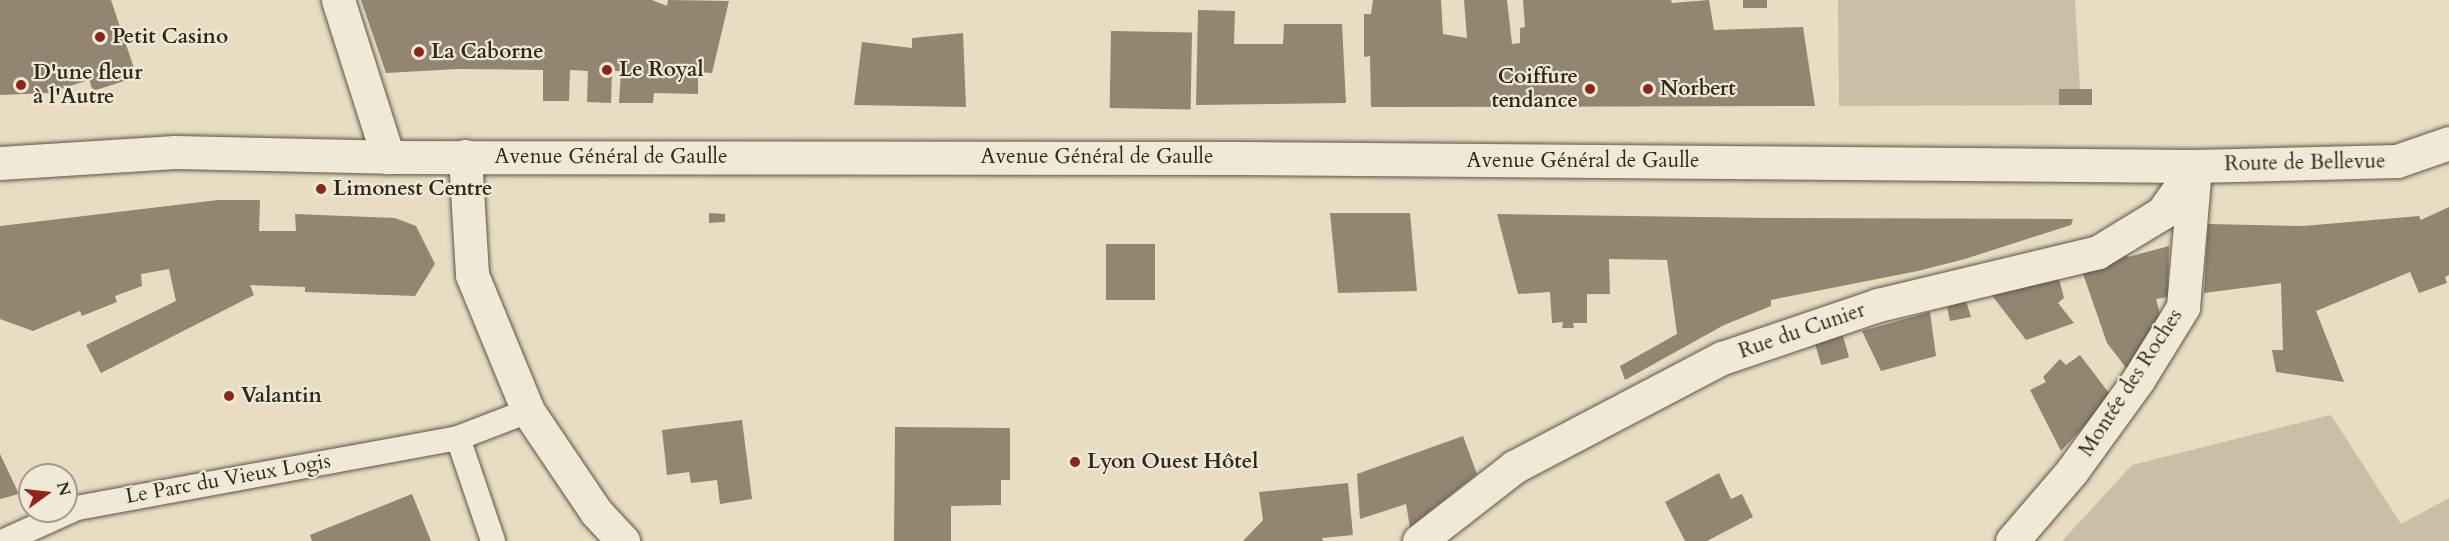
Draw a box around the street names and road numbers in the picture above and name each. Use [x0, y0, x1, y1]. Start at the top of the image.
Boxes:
street label: Avenue Général de Gaulle [495, 144, 727, 170]
street label: Avenue Général de Gaulle [981, 144, 1213, 170]
street label: Avenue Général de Gaulle [1467, 148, 1699, 174]
street label: Route de Bellevue [2224, 149, 2386, 177]
street label: Rue du Cunier [1735, 298, 1869, 364]
street label: Montée des Roches [2074, 304, 2188, 462]
street label: Le Parc du Vieux Logis [123, 449, 333, 509]

